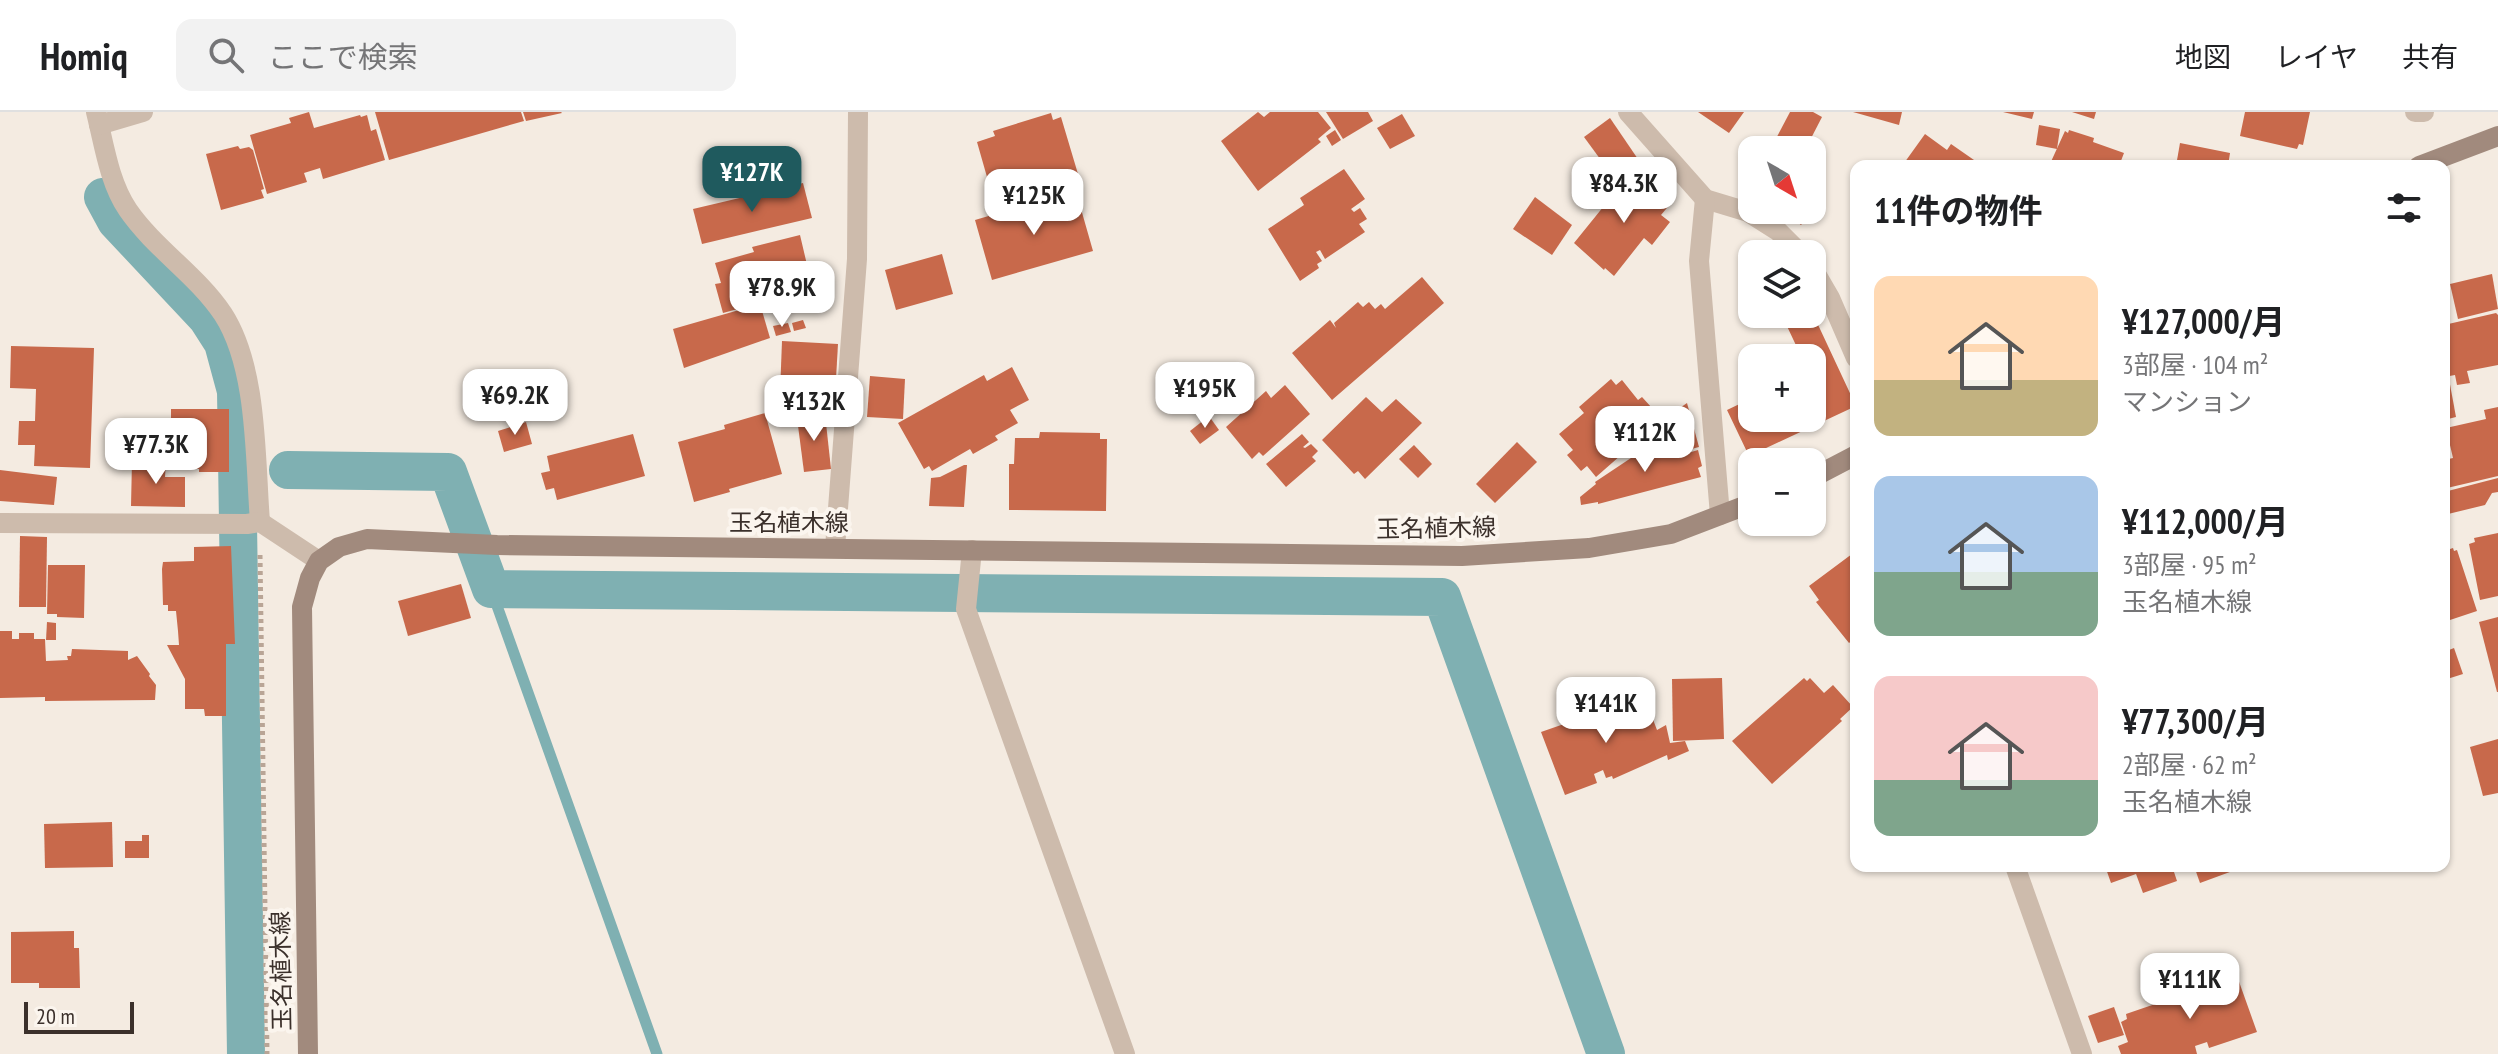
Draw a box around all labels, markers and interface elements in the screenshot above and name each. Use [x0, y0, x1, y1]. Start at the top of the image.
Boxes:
search box [176, 19, 736, 91]
text: Homiq [40, 31, 128, 80]
icon: search [204, 33, 248, 77]
text: ここで検索 [268, 37, 418, 76]
text: 地図 [2175, 38, 2231, 75]
text: レイヤ [2275, 38, 2358, 75]
text: 共有 [2402, 38, 2458, 75]
north arrow [1738, 136, 1826, 224]
map controls [1738, 136, 1826, 536]
pin: ¥127K [696, 146, 808, 214]
text: ¥127K [720, 155, 784, 188]
pin: ¥84.3K [1559, 157, 1689, 225]
text: ¥84.3K [1590, 166, 1658, 199]
pin: ¥125K [978, 169, 1090, 237]
text: ¥125K [1002, 178, 1066, 211]
icon: filters [2382, 186, 2426, 230]
text: 11件の物件 [1874, 188, 2043, 232]
button: layers [1738, 240, 1826, 328]
pin: ¥78.9K [717, 261, 847, 329]
text: ¥78.9K [748, 270, 816, 303]
text: ¥127,000/月 [2122, 299, 2286, 343]
icon: home [1938, 308, 2034, 404]
button: + [1738, 344, 1826, 432]
text: 3部屋 · 104 m² [2122, 348, 2268, 381]
pin: ¥195K [1149, 362, 1261, 430]
pin: ¥69.2K [450, 369, 580, 437]
text: ¥195K [1173, 371, 1237, 404]
pin: ¥132K [758, 375, 870, 443]
text: ¥69.2K [481, 378, 549, 411]
text: ¥132K [782, 384, 846, 417]
text: マンション [2122, 385, 2252, 418]
pin: ¥112K [1589, 406, 1701, 474]
text: ¥112K [1613, 415, 1677, 448]
pin: ¥77.3K [91, 418, 221, 486]
text: ¥77.3K [123, 427, 189, 460]
button: − [1738, 448, 1826, 536]
text: ¥112,000/月 [2122, 499, 2289, 543]
street label: 玉名植木線 [729, 507, 849, 538]
icon: home [1938, 508, 2034, 604]
street label: 玉名植木線 [1376, 511, 1496, 545]
text: 3部屋 · 95 m² [2122, 548, 2257, 581]
text: 玉名植木線 [2122, 585, 2252, 618]
pin: ¥141K [1550, 677, 1662, 745]
text: ¥141K [1574, 686, 1638, 719]
text: ¥77,300/月 [2122, 699, 2269, 743]
icon: home [1938, 708, 2034, 804]
text: 2部屋 · 62 m² [2122, 748, 2257, 781]
text: 玉名植木線 [2122, 785, 2252, 818]
street label: 玉名植木線 [264, 911, 298, 1031]
pin: ¥111K [2134, 953, 2246, 1021]
text: ¥111K [2158, 962, 2222, 995]
scale bar [24, 998, 134, 1034]
text: 20 m [36, 1002, 75, 1030]

